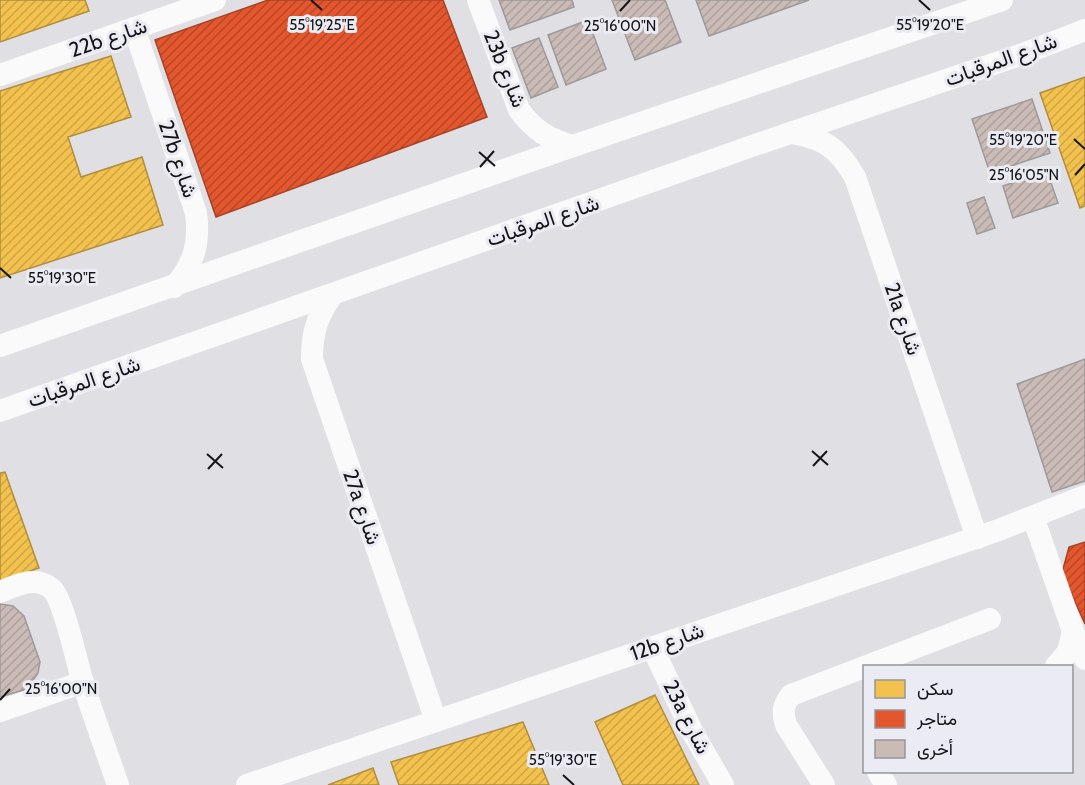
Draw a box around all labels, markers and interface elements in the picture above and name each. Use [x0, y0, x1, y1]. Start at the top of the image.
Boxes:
street label: 22b شارع [66, 13, 151, 64]
text: 55°19'25"E [289, 16, 355, 34]
text: 55°19'20"E [896, 16, 964, 34]
text: 25°16'00"N [584, 17, 656, 35]
street label: 23b شارع [477, 27, 532, 112]
street label: شارع المرقبات [941, 28, 1061, 93]
street label: 27b شارع [152, 117, 203, 201]
text: 55°19'20"E [989, 131, 1057, 149]
text: 25°16'05"N [989, 166, 1059, 184]
street label: شارع المرقبات [483, 190, 603, 253]
text: 55°19'30"E [28, 269, 96, 287]
street label: 21a شارع [878, 279, 927, 359]
street label: شارع المرقبات [24, 351, 144, 414]
street label: 27a شارع [336, 466, 387, 548]
street label: 12b شارع [627, 617, 708, 668]
legend [863, 665, 1073, 773]
street label: 23a شارع [656, 676, 717, 759]
text: سكن [917, 678, 953, 700]
text: 25°16'00"N [25, 680, 97, 698]
text: متاجر [916, 708, 957, 730]
text: أخرى [917, 738, 953, 760]
text: 55°19'30"E [529, 751, 597, 769]

